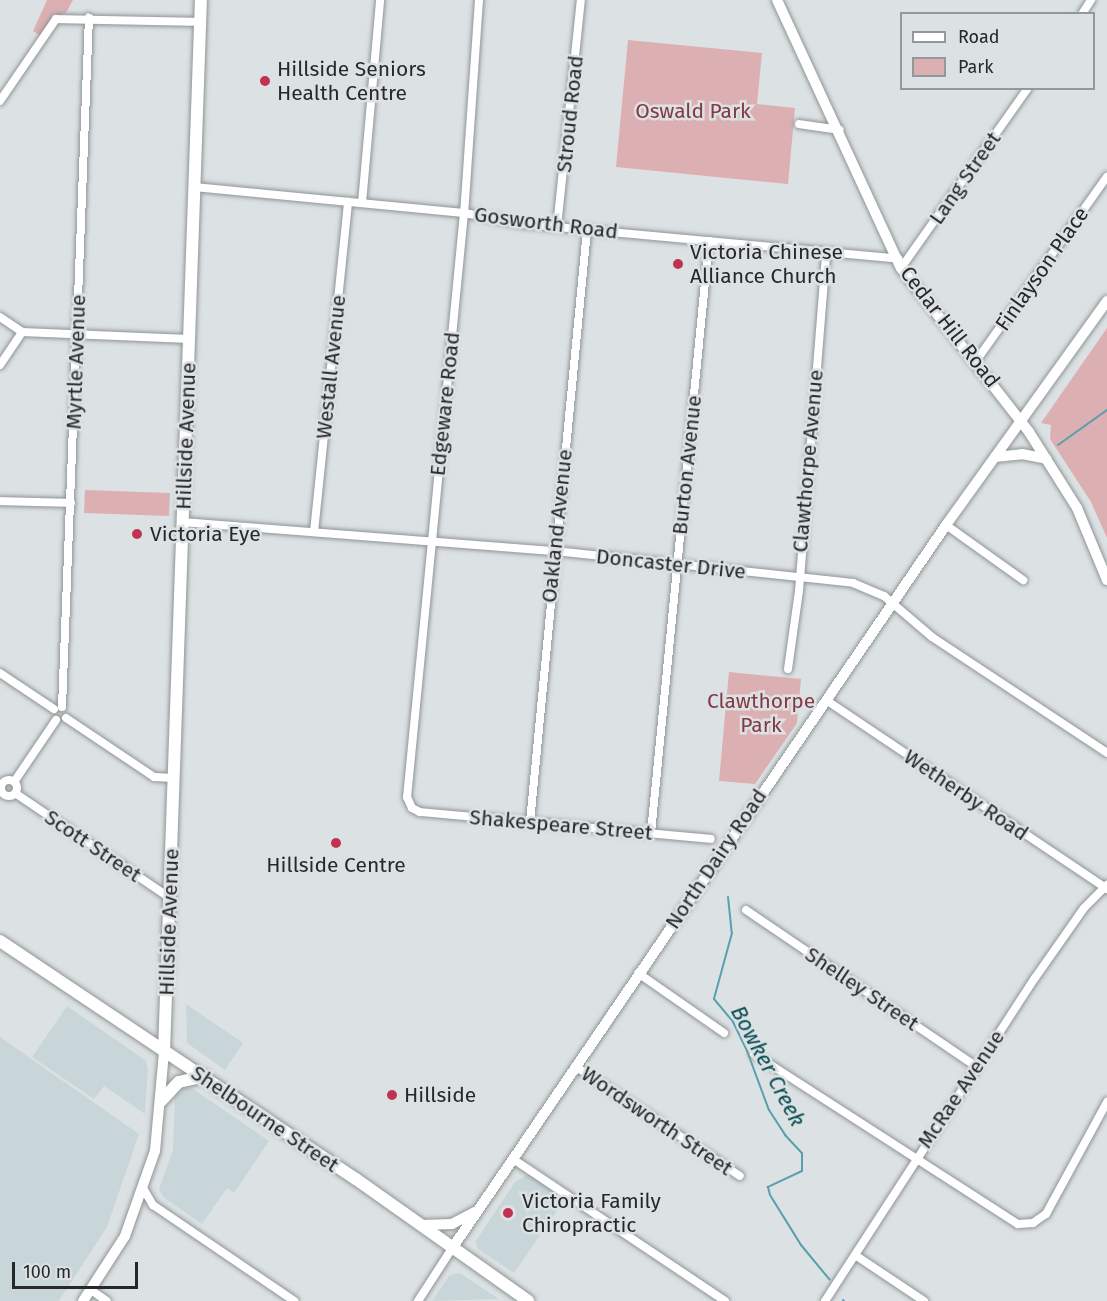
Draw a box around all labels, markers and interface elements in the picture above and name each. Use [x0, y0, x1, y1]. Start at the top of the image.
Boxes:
legend [900, 12, 1095, 90]
text: Road [958, 26, 1000, 48]
street label: Stroud Road [551, 54, 589, 174]
place label: Hillside Seniors Health Centre [277, 56, 426, 106]
text: Park [958, 56, 993, 78]
marker: Hillside Seniors Health Centre [258, 74, 272, 88]
park label: Oswald Park [635, 98, 751, 124]
street label: Lang Street [924, 127, 1006, 229]
street label: Gosworth Road [473, 202, 619, 244]
street label: Finlayson Place [990, 202, 1094, 336]
place label: Victoria Chinese Alliance Church [690, 239, 843, 289]
marker: Victoria Chinese Alliance Church [671, 257, 685, 271]
street label: Cedar Hill Road [895, 261, 1005, 393]
street label: Myrtle Avenue [61, 294, 91, 430]
street label: Westall Avenue [311, 294, 351, 440]
street label: Edgeware Road [425, 331, 465, 477]
street label: Hillside Avenue [171, 362, 201, 510]
street label: Clawthorpe Avenue [787, 369, 829, 553]
street label: Burton Avenue [667, 394, 707, 536]
street label: Oakland Avenue [536, 448, 578, 604]
place label: Victoria Eye [150, 521, 261, 547]
marker: Victoria Eye [128, 525, 146, 543]
street label: Doncaster Drive [595, 544, 747, 584]
park label: Clawthorpe Park [707, 688, 815, 738]
street label: Wetherby Road [899, 744, 1033, 846]
street label: North Dairy Road [660, 784, 772, 934]
street label: Shakespeare Street [468, 804, 654, 846]
street label: Scott Street [40, 805, 146, 887]
marker: Hillside Centre [329, 836, 343, 850]
street label: Hillside Avenue [154, 848, 184, 996]
place label: Hillside Centre [266, 852, 406, 878]
street label: Shelley Street [800, 942, 924, 1036]
water label: Bowker Creek [725, 1001, 811, 1131]
street label: McRae Avenue [912, 1025, 1010, 1153]
street label: Shelbourne Street [186, 1060, 344, 1178]
street label: Wordsworth Street [577, 1061, 737, 1181]
place label: Hillside [404, 1082, 476, 1108]
marker: Hillside [385, 1088, 399, 1102]
place label: Victoria Family Chiropractic [522, 1188, 661, 1238]
marker: Victoria Family Chiropractic [499, 1204, 517, 1222]
scale bar [15, 1250, 141, 1288]
text: 100 m [23, 1261, 71, 1283]

